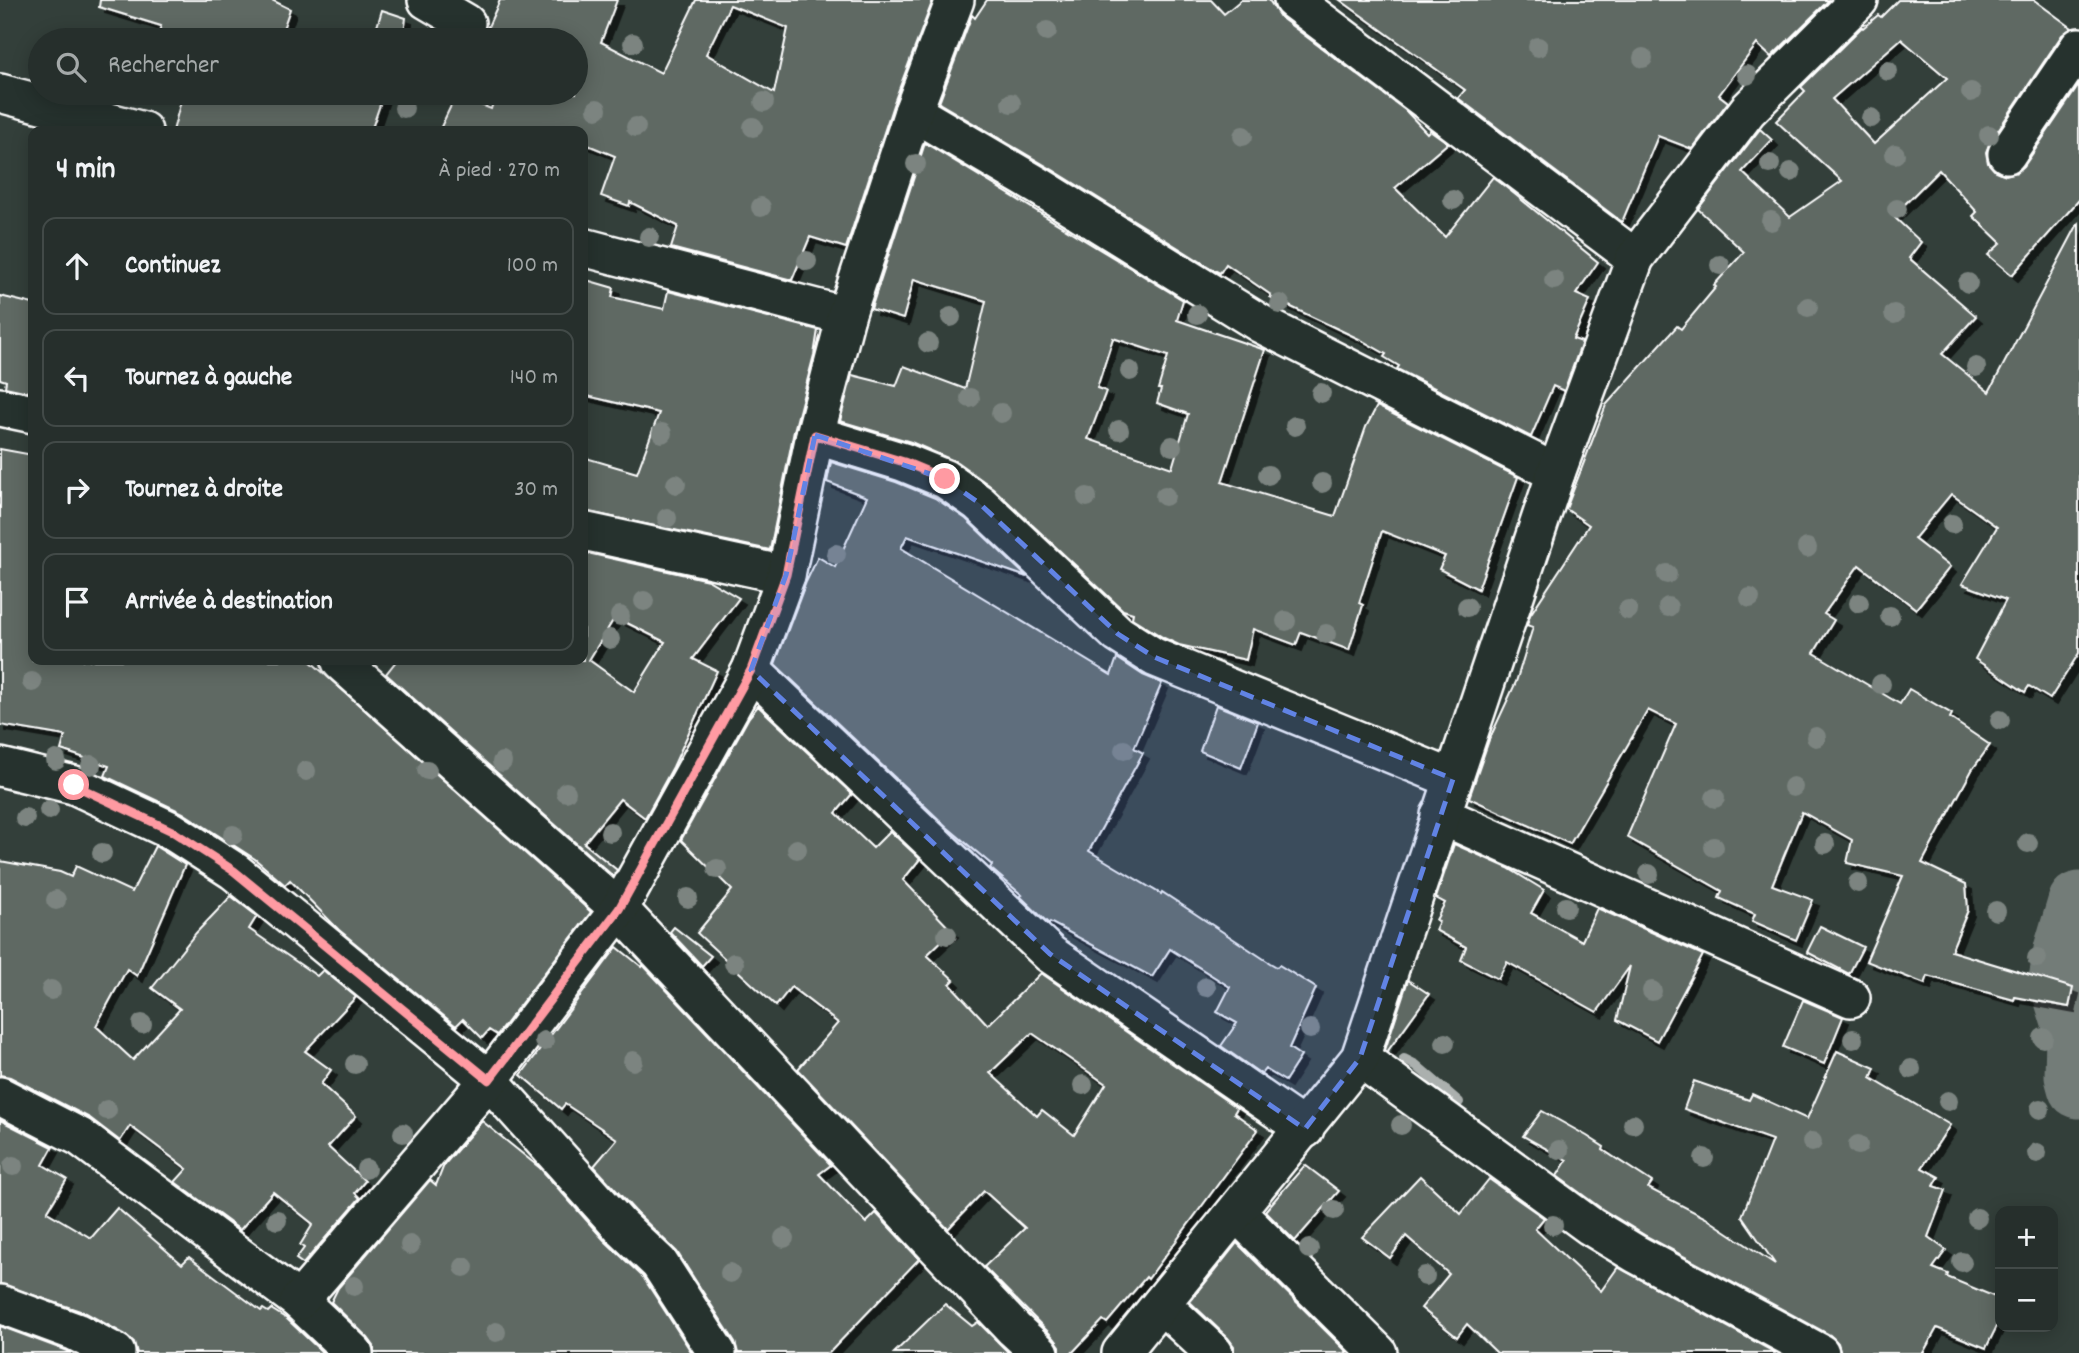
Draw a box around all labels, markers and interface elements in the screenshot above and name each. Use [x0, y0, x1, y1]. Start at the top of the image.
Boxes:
search box [28, 28, 588, 105]
icon: search [52, 48, 90, 86]
text: Rechercher [108, 48, 219, 85]
text: 4 min [56, 150, 115, 193]
text: À pied · 270 m [439, 155, 560, 188]
icon: ahead [58, 247, 96, 285]
text: Continuez [125, 248, 220, 285]
text: 100 m [507, 250, 558, 283]
icon: left [58, 359, 96, 397]
text: Tournez à gauche [125, 360, 292, 397]
text: 140 m [510, 362, 558, 395]
route end [929, 463, 960, 494]
icon: right [58, 471, 96, 509]
text: Tournez à droite [125, 472, 283, 509]
text: 30 m [514, 474, 558, 507]
icon: arrive [58, 583, 96, 621]
text: Arrivée à destination [125, 584, 333, 621]
route start [58, 769, 89, 800]
map controls [1995, 1206, 2058, 1332]
button: + [1995, 1206, 2058, 1269]
button: − [1995, 1269, 2058, 1332]

